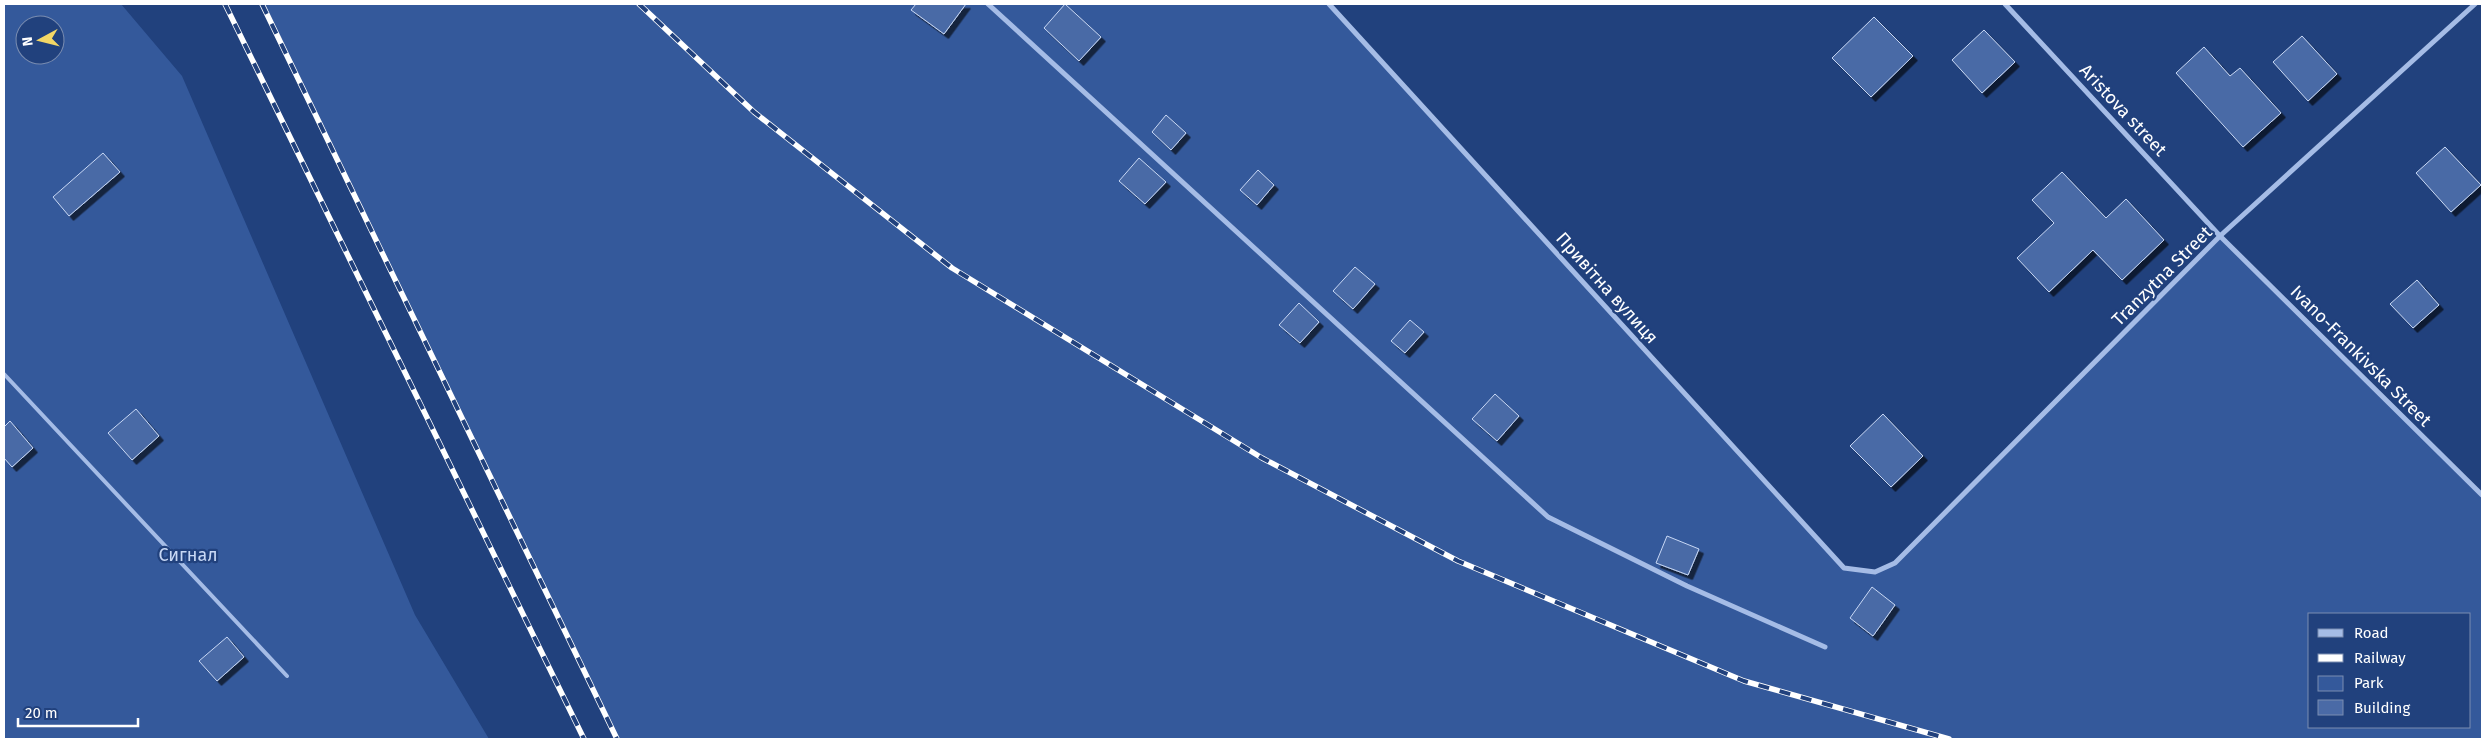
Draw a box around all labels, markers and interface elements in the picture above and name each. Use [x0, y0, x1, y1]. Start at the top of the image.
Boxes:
north arrow [15, 15, 65, 65]
text: N [19, 36, 37, 47]
street label: Aristova street [2075, 59, 2172, 161]
street label: Tranzytna Street [2107, 221, 2217, 331]
street label: Привітна вулиця [1551, 228, 1663, 348]
street label: Ivano-Frankivska Street [2286, 281, 2437, 432]
park label: Сигнал [158, 544, 218, 566]
legend [2308, 613, 2471, 728]
text: Road [2354, 624, 2389, 642]
text: Railway [2354, 649, 2406, 667]
text: Park [2354, 674, 2384, 692]
scale bar [18, 696, 138, 728]
text: Building [2354, 699, 2410, 717]
text: 20 m [25, 704, 58, 722]

